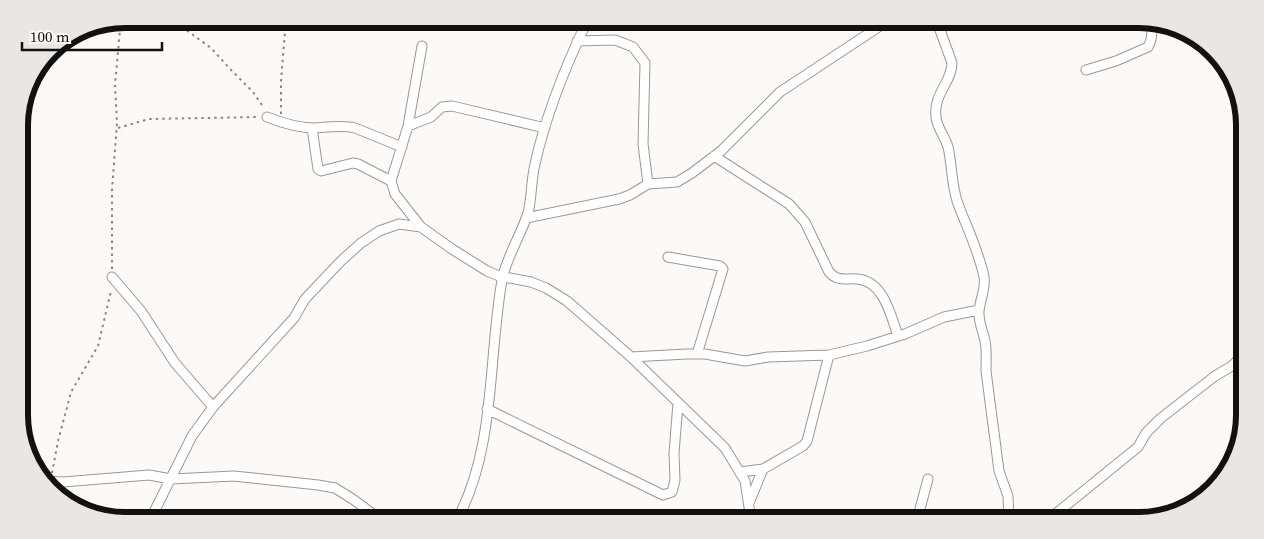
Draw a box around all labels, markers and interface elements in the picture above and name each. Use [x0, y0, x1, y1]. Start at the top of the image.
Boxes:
scale bar [22, 20, 162, 52]
text: 100 m [30, 26, 70, 47]

